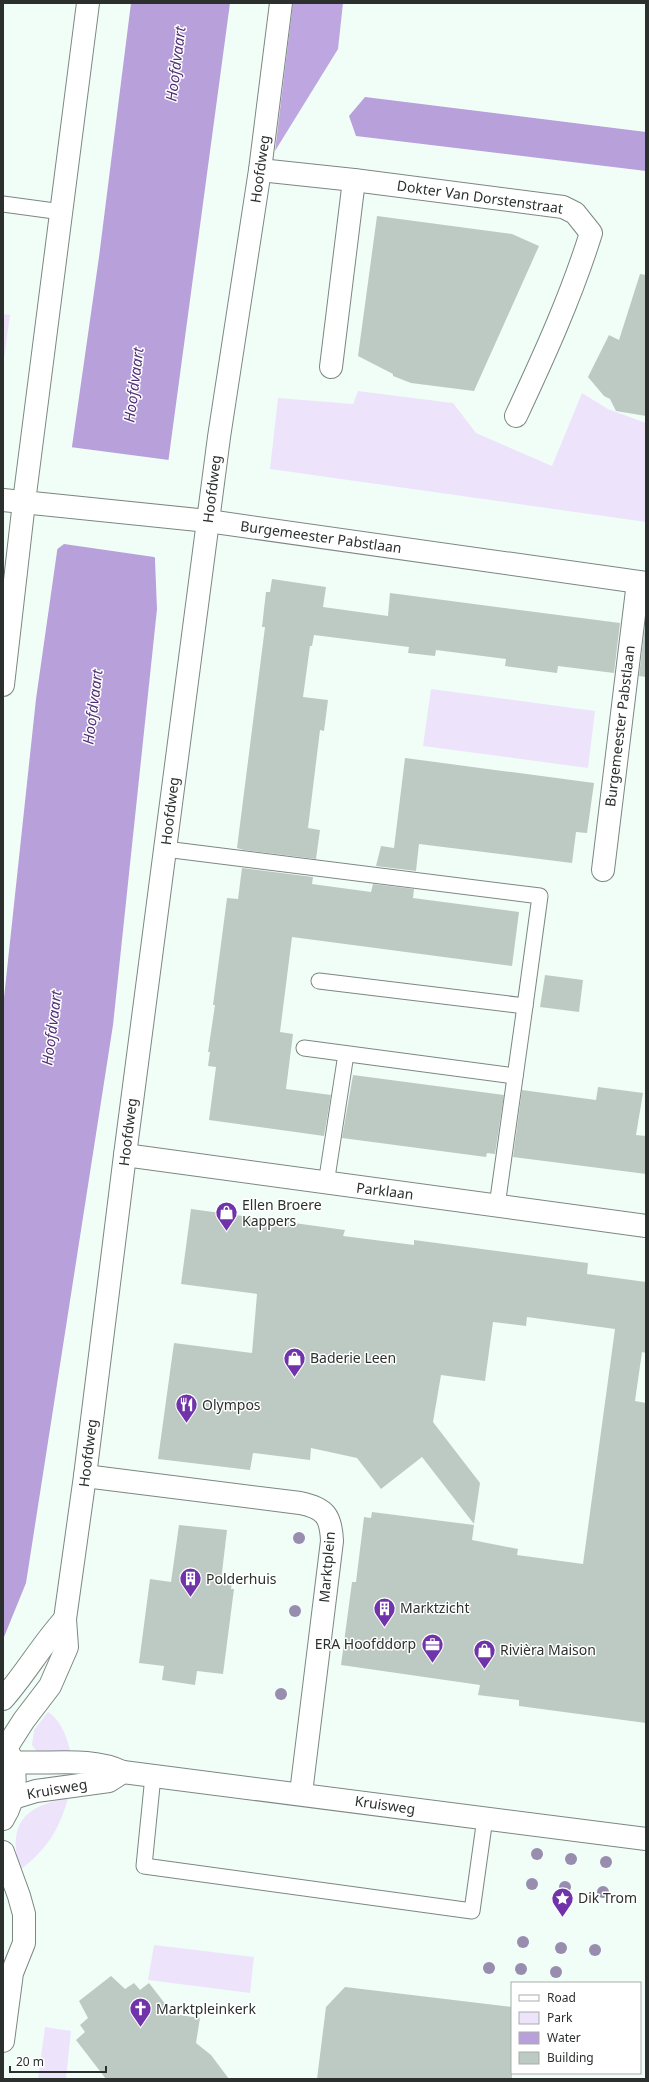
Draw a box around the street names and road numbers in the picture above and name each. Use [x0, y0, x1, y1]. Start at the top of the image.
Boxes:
street label: Hoofdweg [245, 134, 274, 204]
street label: Dokter Van Dorstenstraat [396, 175, 564, 218]
street label: Hoofdweg [198, 454, 225, 524]
street label: Burgemeester Pabstlaan [239, 516, 403, 557]
street label: Burgemeester Pabstlaan [600, 644, 639, 808]
street label: Hoofdweg [156, 776, 183, 846]
street label: Hoofdweg [114, 1097, 141, 1167]
street label: Parklaan [355, 1178, 415, 1203]
street label: Hoofdweg [74, 1418, 101, 1488]
street label: Marktplein [314, 1531, 339, 1603]
street label: Kruisweg [25, 1774, 89, 1803]
street label: Kruisweg [354, 1791, 417, 1818]

